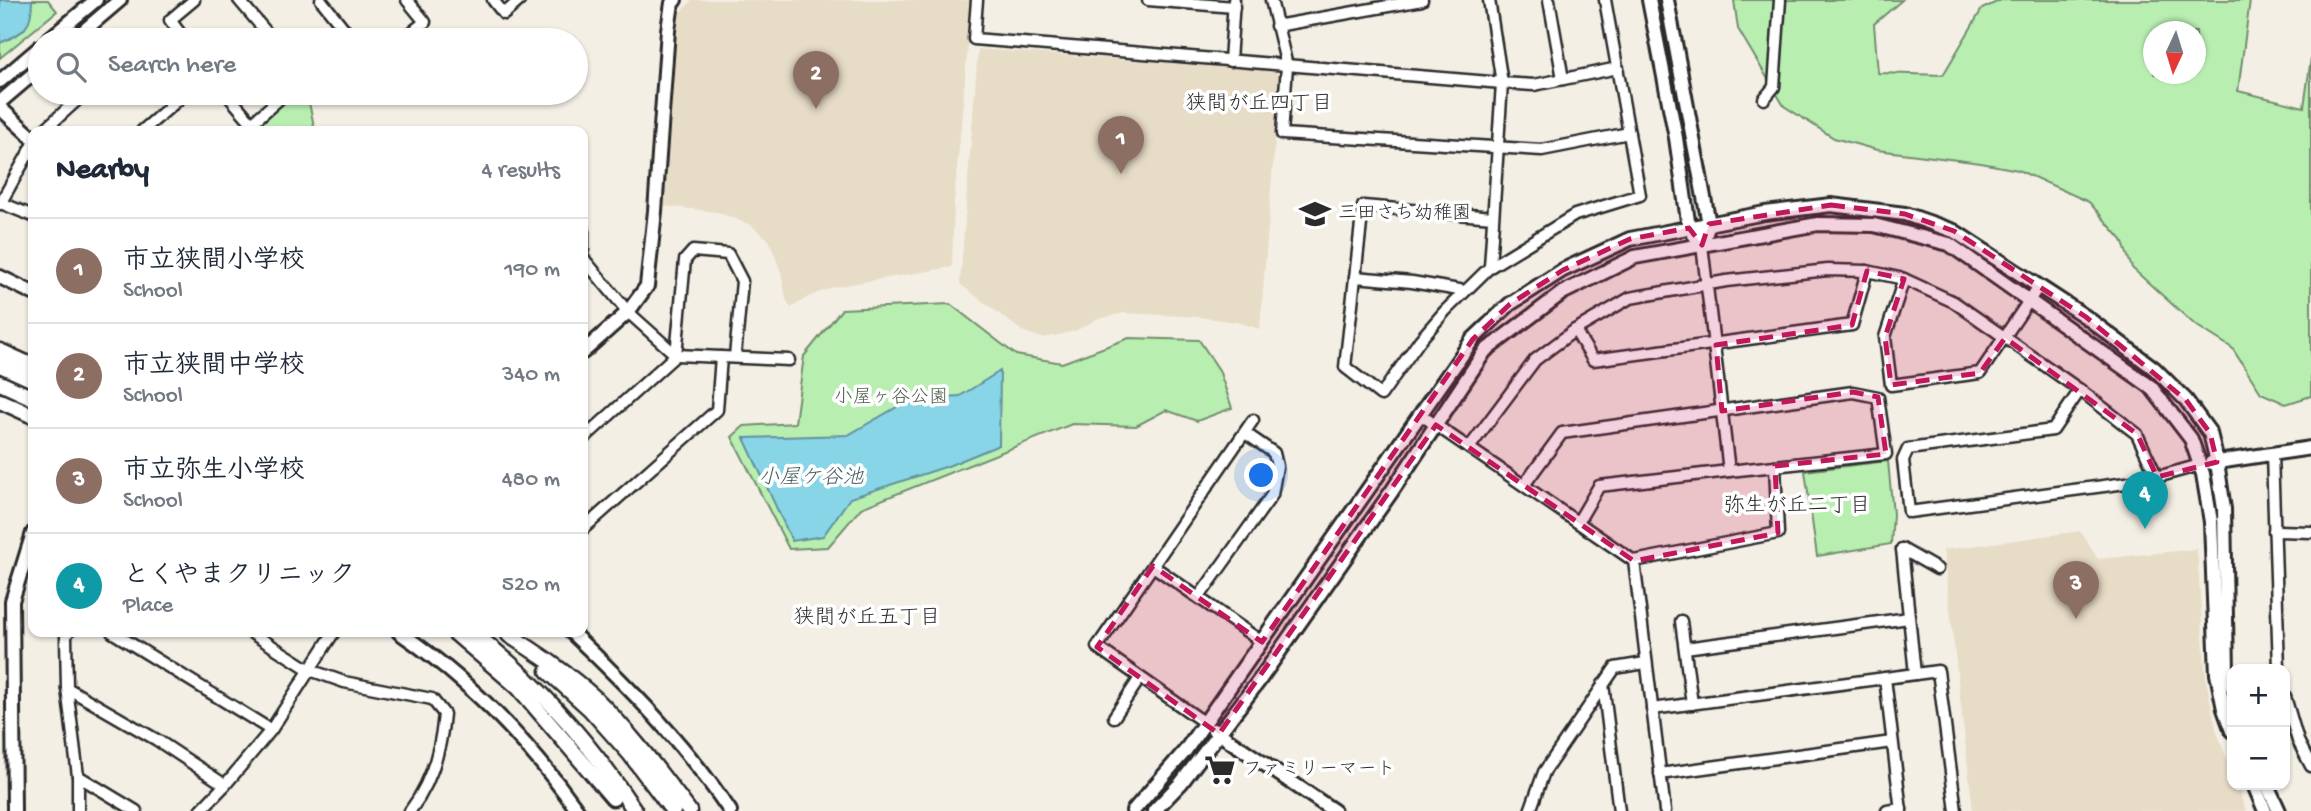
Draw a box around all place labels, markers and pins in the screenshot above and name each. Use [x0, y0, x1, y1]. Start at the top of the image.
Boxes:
pin: 2 [793, 51, 839, 109]
pin: 1 [1098, 116, 1144, 174]
school or university icon: 三田さち幼稚園 [1298, 197, 1332, 231]
place label: 三田さち幼稚園 [1338, 202, 1471, 226]
pin: 4 [2122, 471, 2168, 529]
pin: 3 [2053, 561, 2099, 619]
supermarket icon: ファミリーマート [1203, 753, 1237, 787]
place label: ファミリーマート [1243, 759, 1395, 782]

